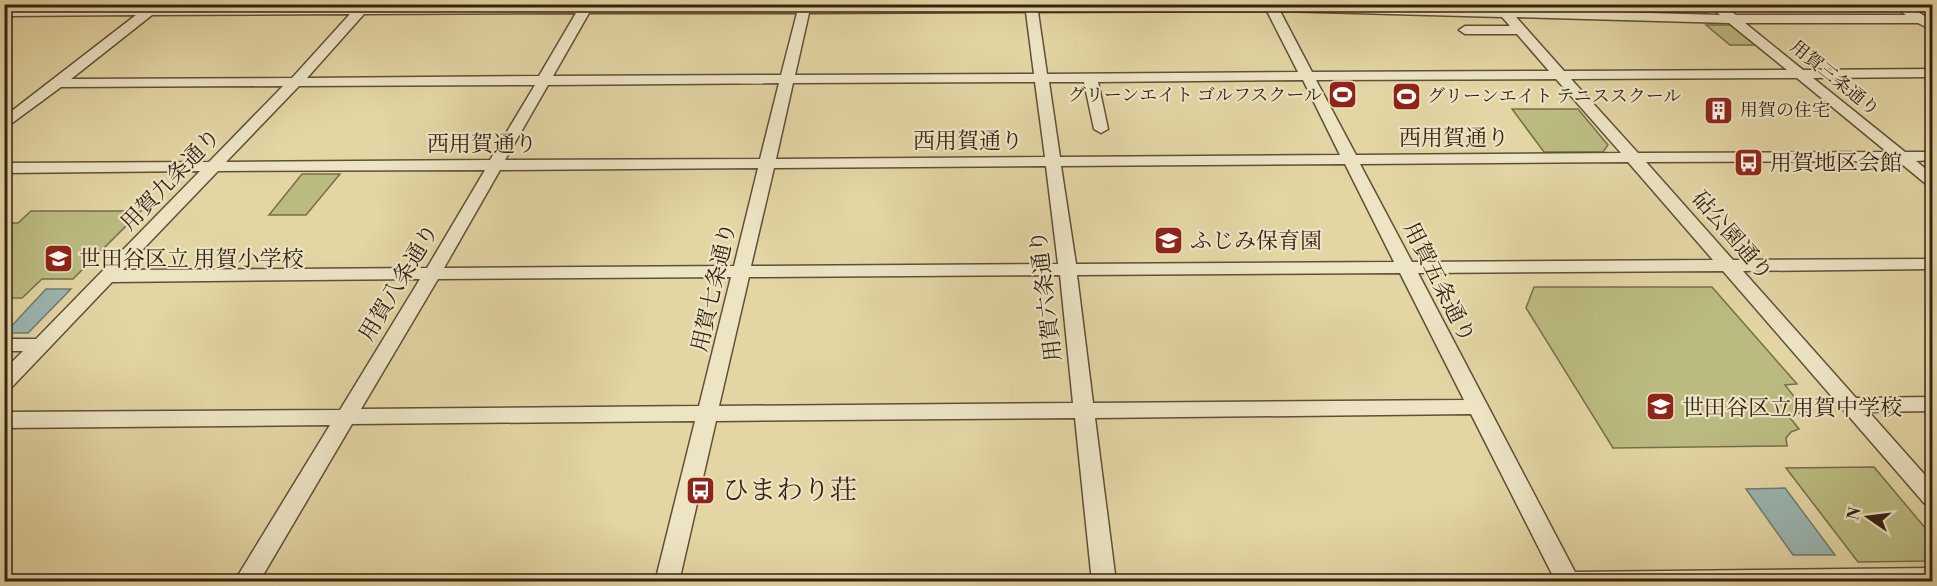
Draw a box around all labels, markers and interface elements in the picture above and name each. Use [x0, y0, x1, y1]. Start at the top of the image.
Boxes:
street label: 用賀三条通り [1785, 35, 1884, 121]
sports icon: グリーンエイト ゴルフスクール [1327, 79, 1359, 111]
sports icon: グリーンエイト テニススクール [1390, 80, 1422, 112]
place label: グリーンエイト ゴルフスクール [1068, 84, 1322, 107]
place label: グリーンエイト テニススクール [1427, 85, 1681, 108]
building icon: 用賀の住宅 [1703, 94, 1735, 126]
place label: 用賀の住宅 [1740, 99, 1830, 122]
street label: 用賀九条通り [116, 123, 227, 237]
street label: 西用賀通り [1399, 125, 1509, 152]
street label: 西用賀通り [913, 128, 1023, 155]
street label: 西用賀通り [427, 131, 537, 158]
bus stop icon: 用賀地区会館 [1733, 146, 1765, 178]
place label: 用賀地区会館 [1770, 150, 1902, 177]
street label: 砧公園通り [1686, 186, 1778, 286]
street label: 用賀五条通り [1397, 218, 1481, 348]
street label: 用賀八条通り [354, 219, 445, 346]
street label: 用賀七条通り [686, 220, 742, 355]
school or university icon: ふじみ保育園 [1153, 224, 1185, 256]
place label: ふじみ保育園 [1190, 228, 1322, 255]
street label: 用賀六条通り [1025, 229, 1068, 363]
school or university icon: 世田谷区立 用賀小学校 [42, 242, 74, 274]
place label: 世田谷区立 用賀小学校 [79, 246, 304, 273]
school or university icon: 世田谷区立用賀中学校 [1645, 391, 1677, 423]
place label: 世田谷区立用賀中学校 [1682, 395, 1902, 422]
bus stop icon: ひまわり荘 [685, 474, 717, 506]
place label: ひまわり荘 [722, 474, 857, 508]
north arrow [1838, 487, 1898, 547]
text: N [1843, 505, 1866, 522]

